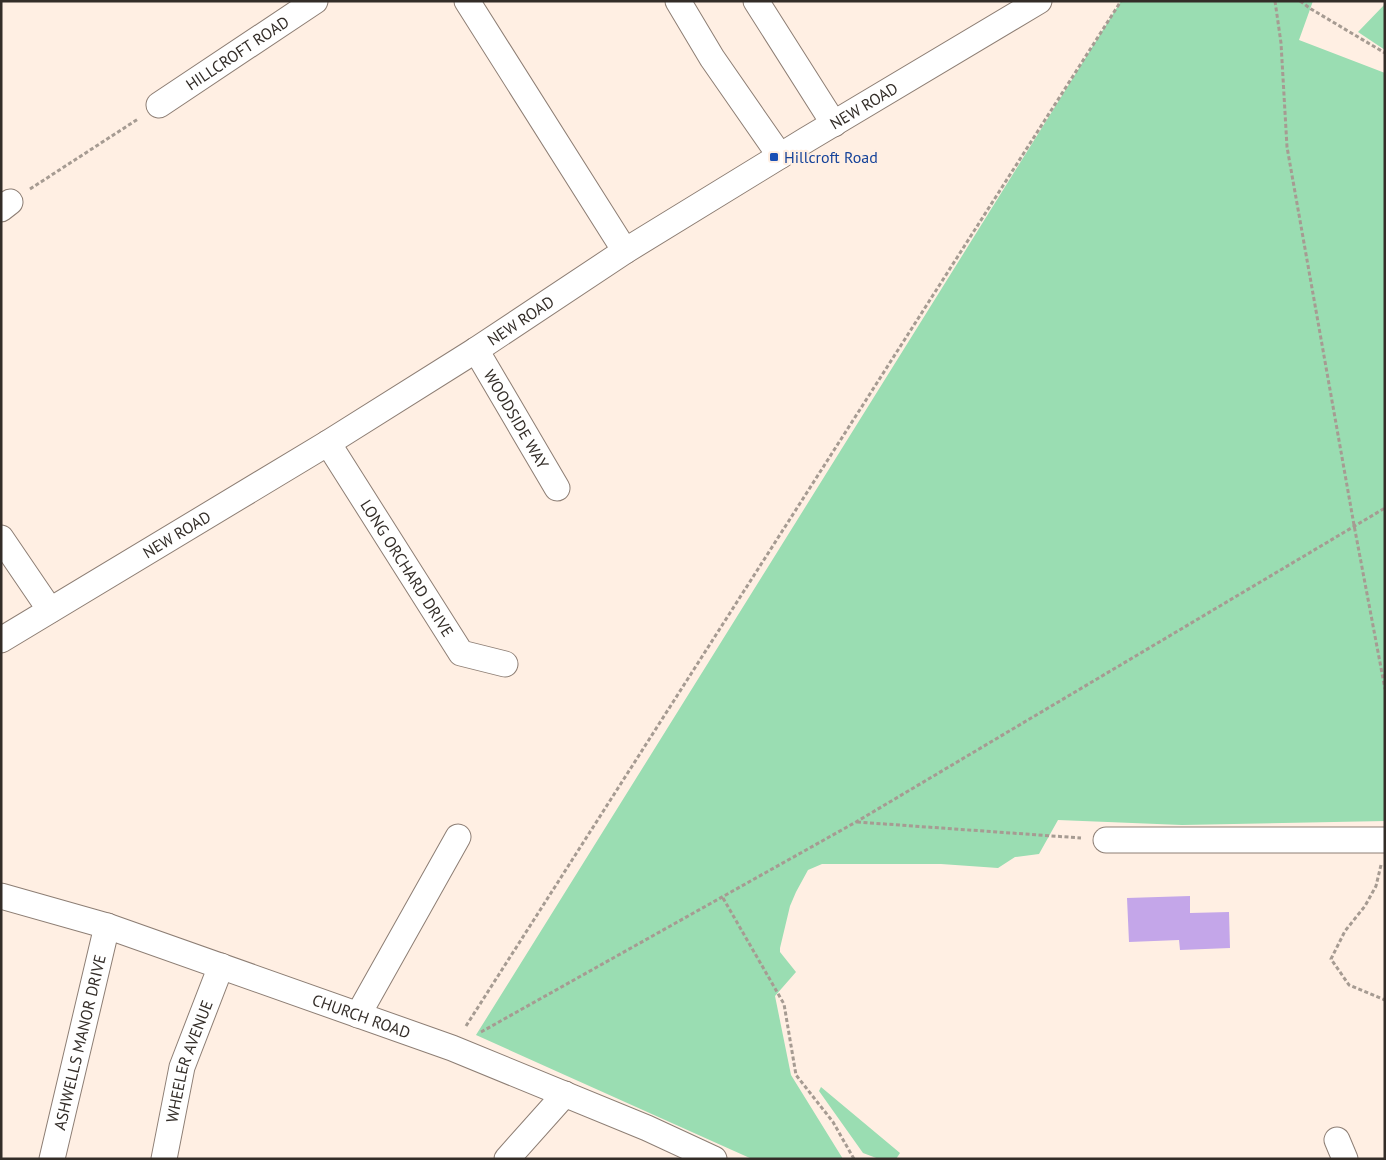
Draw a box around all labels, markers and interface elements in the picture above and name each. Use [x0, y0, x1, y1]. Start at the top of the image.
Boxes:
street label: HILLCROFT ROAD [182, 11, 293, 94]
street label: NEW ROAD [826, 78, 901, 134]
place label: Hillcroft Road [784, 147, 878, 167]
marker: Hillcroft Road [768, 151, 780, 163]
street label: NEW ROAD [483, 291, 558, 350]
street label: WOODSIDE WAY [480, 366, 553, 472]
street label: LONG ORCHARD DRIVE [356, 496, 458, 640]
street label: NEW ROAD [139, 506, 214, 562]
street label: ASHWELLS MANOR DRIVE [49, 952, 110, 1132]
street label: CHURCH ROAD [310, 989, 413, 1042]
street label: WHEELER AVENUE [161, 997, 217, 1124]

